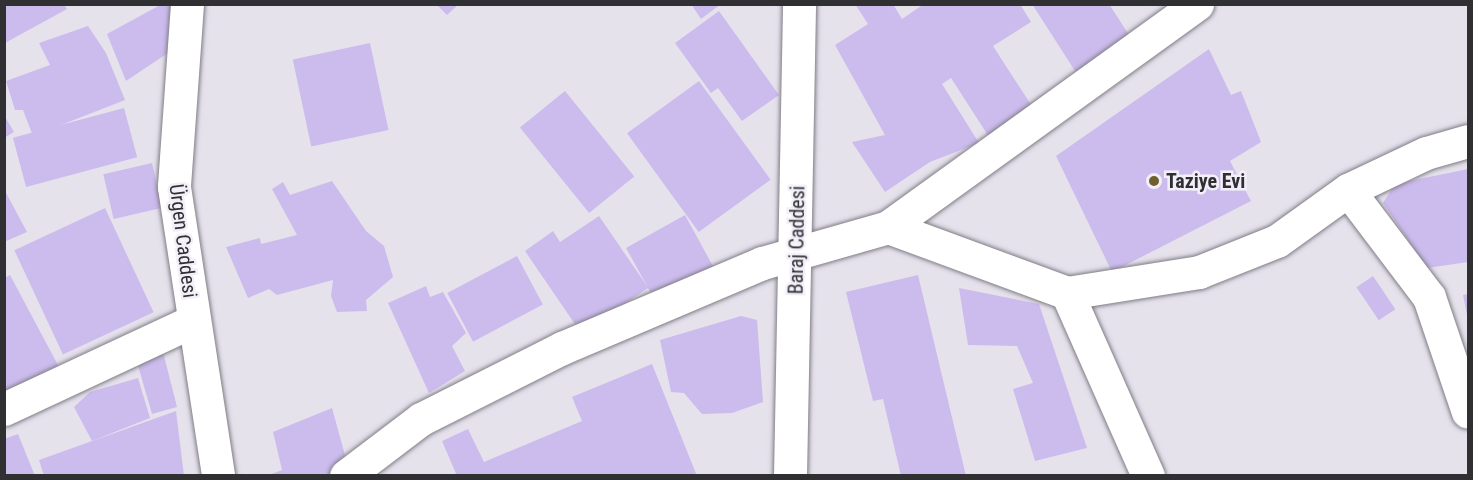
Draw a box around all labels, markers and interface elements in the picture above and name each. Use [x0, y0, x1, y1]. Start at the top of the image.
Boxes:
place label: Taziye Evi [1166, 169, 1245, 193]
marker: Taziye Evi [1147, 174, 1161, 188]
street label: Ürgen Caddesi [164, 183, 202, 299]
street label: Baraj Caddesi [784, 185, 810, 295]

